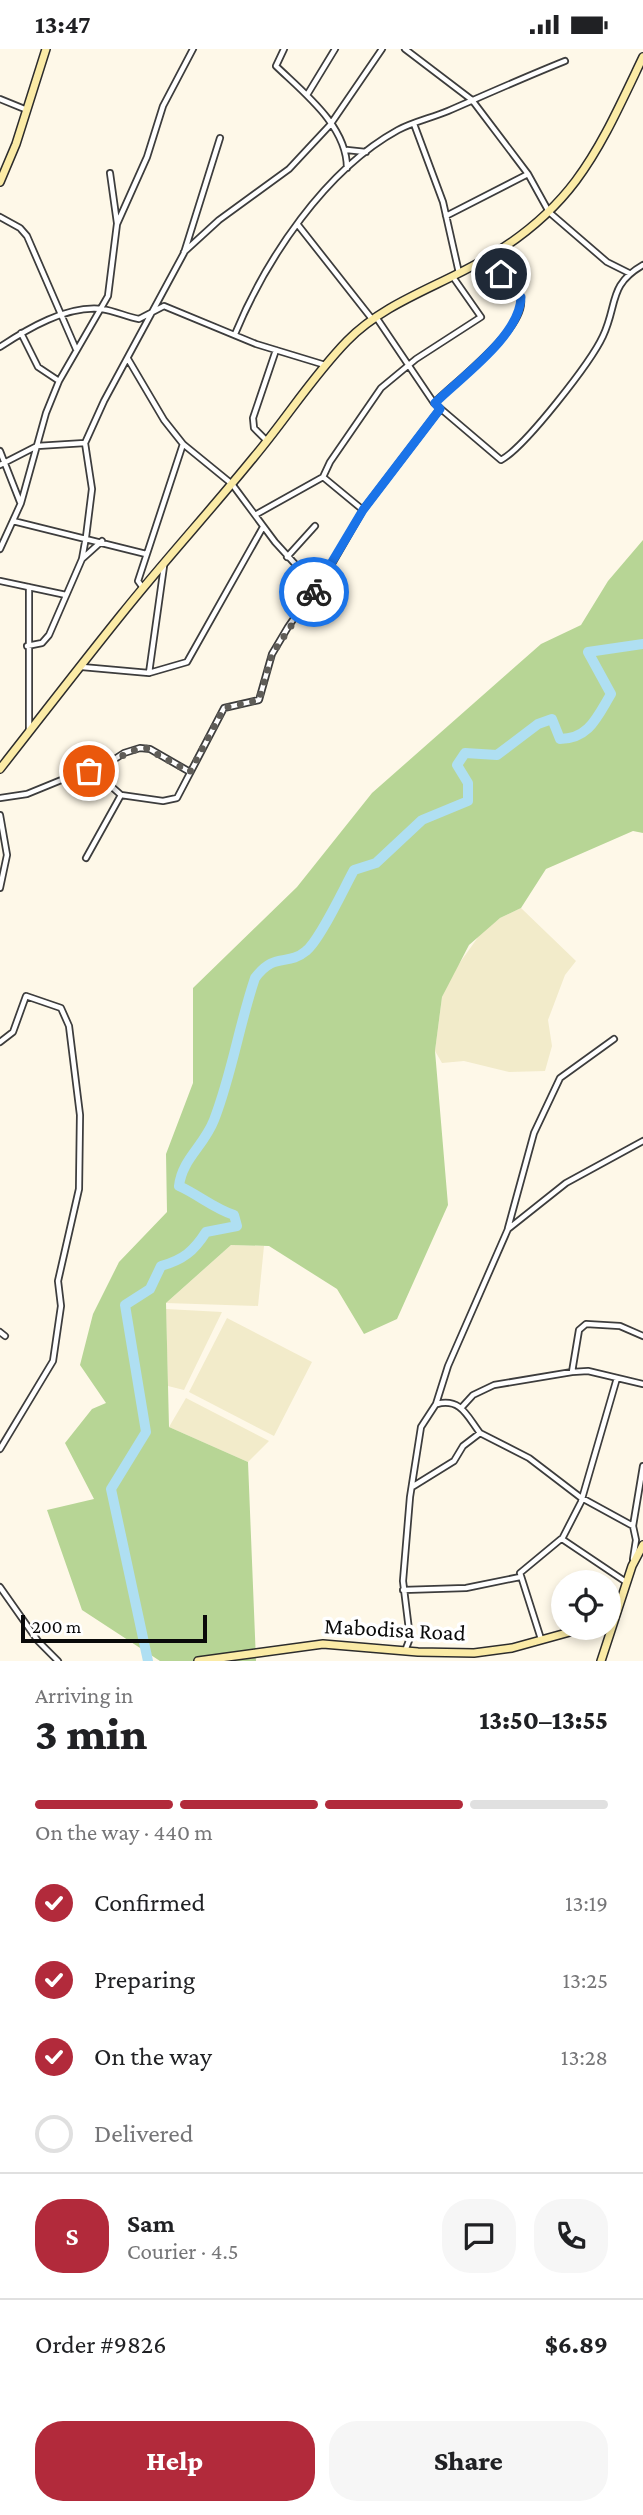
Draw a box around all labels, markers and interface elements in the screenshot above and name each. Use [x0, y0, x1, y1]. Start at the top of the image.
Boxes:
text: 13:47 [35, 10, 91, 39]
pin [471, 244, 531, 304]
icon: home [482, 255, 520, 293]
courier [279, 557, 349, 627]
icon: bike [295, 573, 333, 611]
pin [59, 741, 119, 801]
icon: bag [70, 752, 108, 790]
map controls [551, 1570, 621, 1640]
button: locate [551, 1570, 621, 1640]
scale bar [21, 1612, 206, 1644]
street label: Mabodisa Road [324, 1612, 466, 1646]
text: 200 m [32, 1616, 81, 1637]
text: Arriving in [35, 1682, 133, 1708]
text: 13:50–13:55 [479, 1706, 608, 1735]
text: 3 min [35, 1708, 147, 1759]
text: On the way · 440 m [35, 1819, 213, 1845]
icon: check [35, 1884, 73, 1922]
text: Confirmed [94, 1888, 205, 1917]
text: 13:19 [565, 1890, 608, 1916]
icon: check [35, 1961, 73, 1999]
text: Preparing [94, 1965, 195, 1994]
text: 13:25 [562, 1967, 608, 1993]
icon: check [35, 2038, 73, 2076]
text: On the way [94, 2042, 212, 2071]
text: 13:28 [561, 2044, 608, 2070]
text: Delivered [94, 2119, 193, 2148]
button: chat [442, 2199, 516, 2273]
button: phone [534, 2199, 608, 2273]
text: Sam [127, 2209, 175, 2238]
text: S [66, 2222, 79, 2251]
text: Courier · 4.5 [127, 2238, 239, 2264]
text: Order #9826 [35, 2330, 166, 2359]
text: $6.89 [545, 2330, 608, 2359]
button: Help [35, 2421, 315, 2501]
button: Share [329, 2421, 608, 2501]

